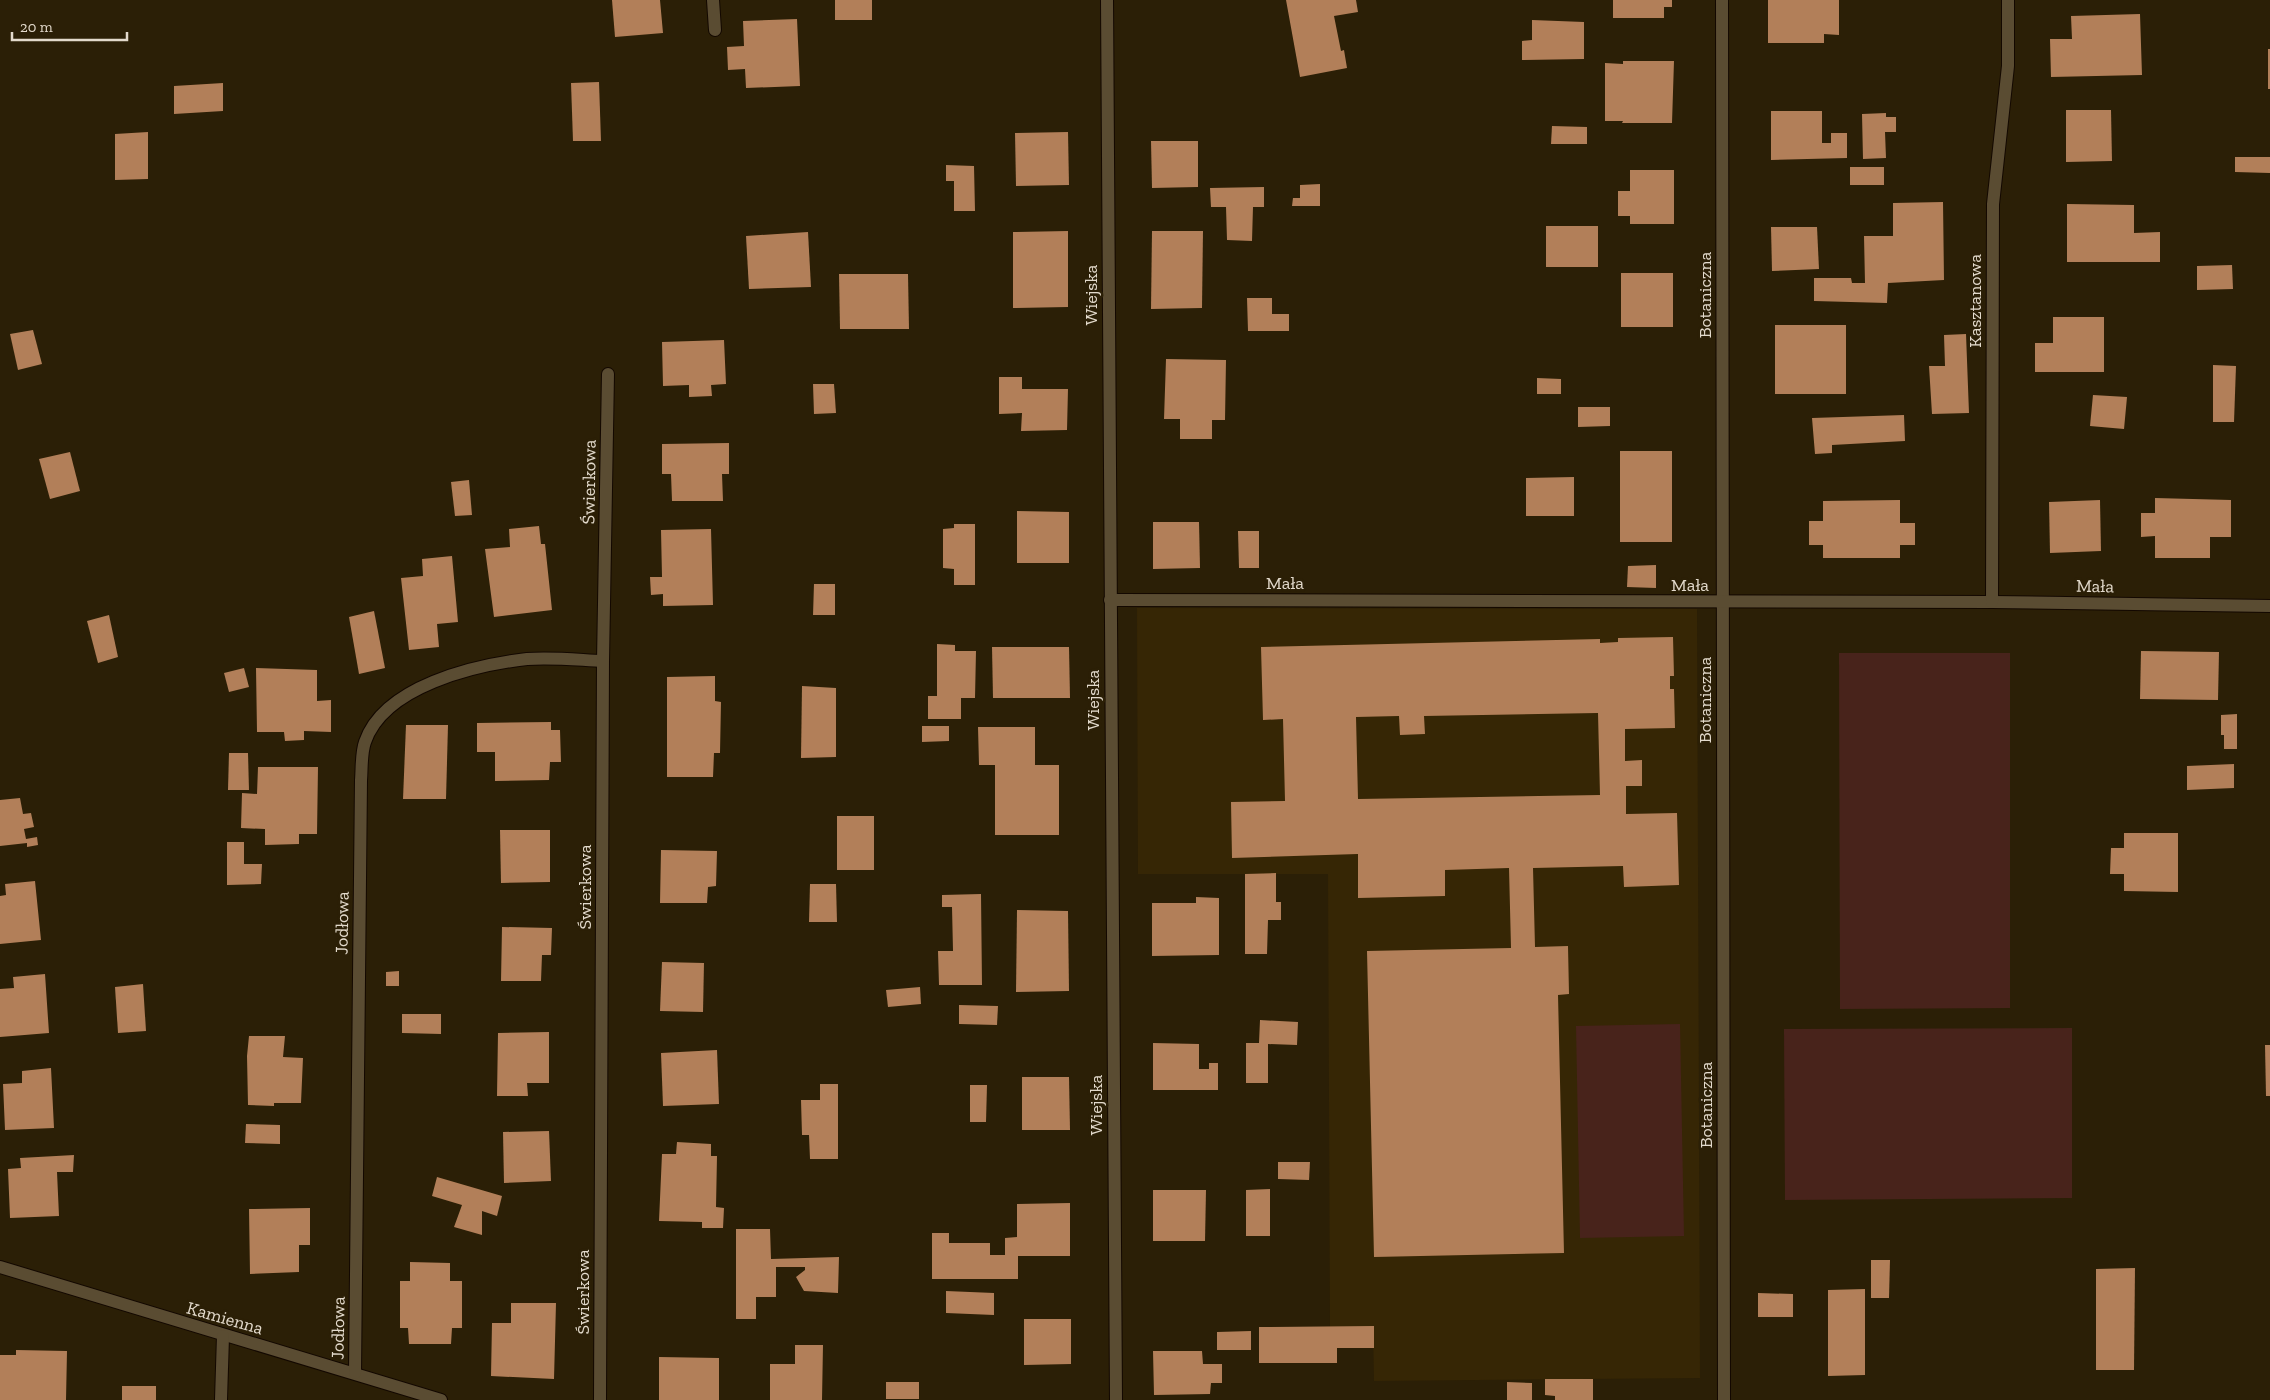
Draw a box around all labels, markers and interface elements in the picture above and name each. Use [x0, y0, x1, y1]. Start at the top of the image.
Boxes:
scale bar [12, 10, 128, 42]
text: 20 m [20, 18, 53, 36]
street label: Botaniczna [1694, 251, 1716, 338]
street label: Kasztanowa [1964, 254, 1986, 348]
street label: Wiejska [1080, 264, 1102, 325]
street label: Świerkowa [577, 439, 601, 525]
street label: Mała [1266, 572, 1304, 594]
street label: Mała [1671, 574, 1709, 596]
street label: Mała [2076, 575, 2114, 597]
street label: Botaniczna [1694, 656, 1716, 743]
street label: Wiejska [1082, 669, 1104, 730]
street label: Świerkowa [574, 844, 596, 929]
street label: Jodłowa [330, 891, 354, 955]
street label: Botaniczna [1695, 1061, 1717, 1148]
street label: Wiejska [1085, 1074, 1107, 1135]
street label: Świerkowa [572, 1249, 594, 1334]
street label: Jodłowa [326, 1296, 350, 1360]
street label: Kamienna [184, 1297, 266, 1339]

